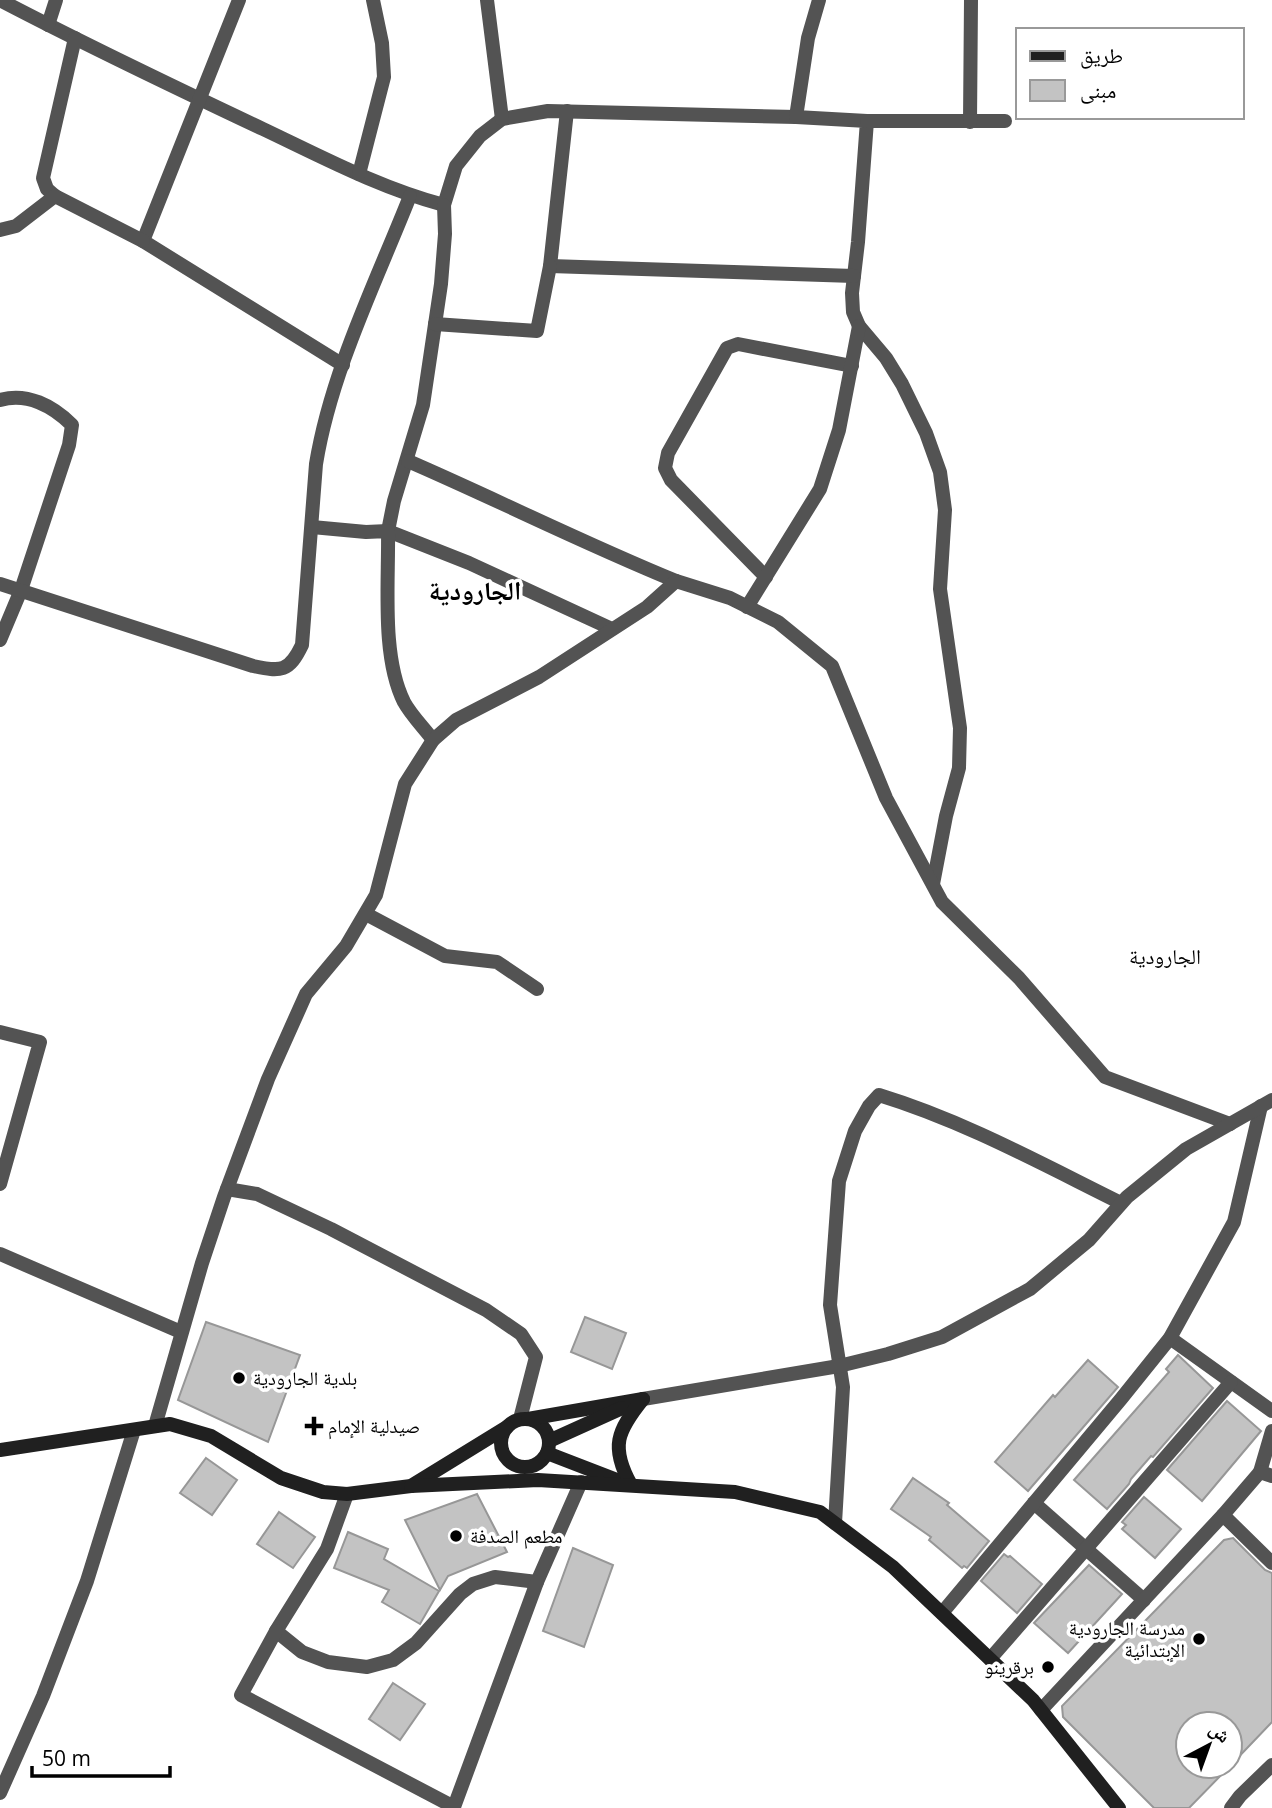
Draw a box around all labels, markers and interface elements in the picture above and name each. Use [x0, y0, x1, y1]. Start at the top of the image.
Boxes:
legend [1016, 28, 1244, 119]
text: طريق [1080, 41, 1123, 69]
text: مبنى [1080, 76, 1116, 104]
district label: الجارودية [429, 572, 521, 608]
district label: الجارودية [1129, 942, 1201, 970]
place label: بلدية الجارودية [253, 1365, 357, 1391]
marker: بلدية الجارودية [231, 1370, 247, 1386]
place label: صيدلية الإمام [328, 1413, 420, 1440]
marker: صيدلية الإمام [306, 1418, 322, 1434]
place label: مطعم الصدفة [470, 1523, 562, 1549]
marker: مطعم الصدفة [448, 1528, 464, 1544]
place label: مدرسة الجارودية الإبتدائية [1069, 1615, 1185, 1663]
marker: مدرسة الجارودية الإبتدائية [1191, 1631, 1207, 1647]
place label: برقرينو [984, 1654, 1034, 1680]
marker: برقرينو [1040, 1659, 1056, 1675]
north arrow [1174, 1710, 1244, 1780]
text: ش [1204, 1716, 1236, 1749]
scale bar [32, 1734, 170, 1778]
text: 50 m [42, 1744, 91, 1772]

